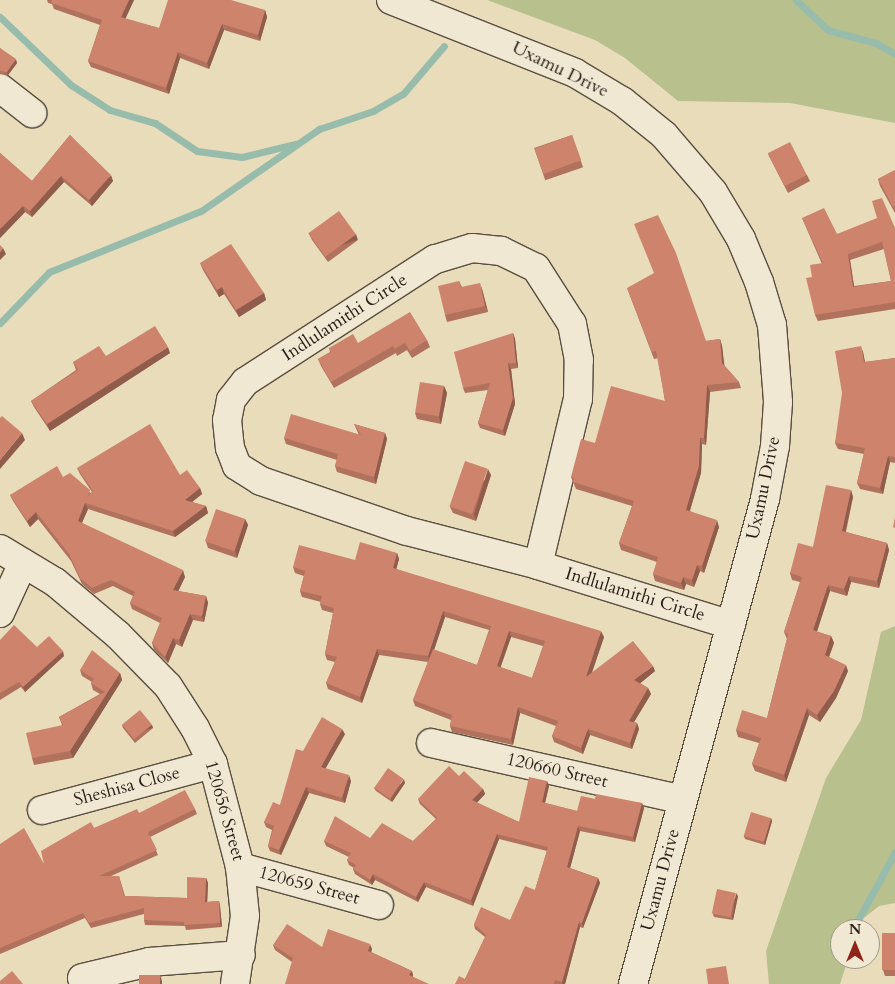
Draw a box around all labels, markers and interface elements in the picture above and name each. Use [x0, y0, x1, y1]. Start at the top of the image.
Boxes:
street label: Uxamu Drive [508, 37, 612, 103]
street label: Indlulamithi Circle [278, 269, 412, 367]
street label: Uxamu Drive [743, 434, 785, 542]
street label: Indlulamithi Circle [563, 563, 707, 627]
street label: 120660 Street [504, 749, 610, 793]
street label: 120656 Street [199, 758, 249, 864]
street label: Sheshisa Close [72, 762, 182, 812]
street label: Uxamu Drive [637, 827, 685, 933]
street label: 120659 Street [256, 862, 362, 910]
north arrow [830, 919, 880, 969]
text: N [849, 920, 861, 939]

